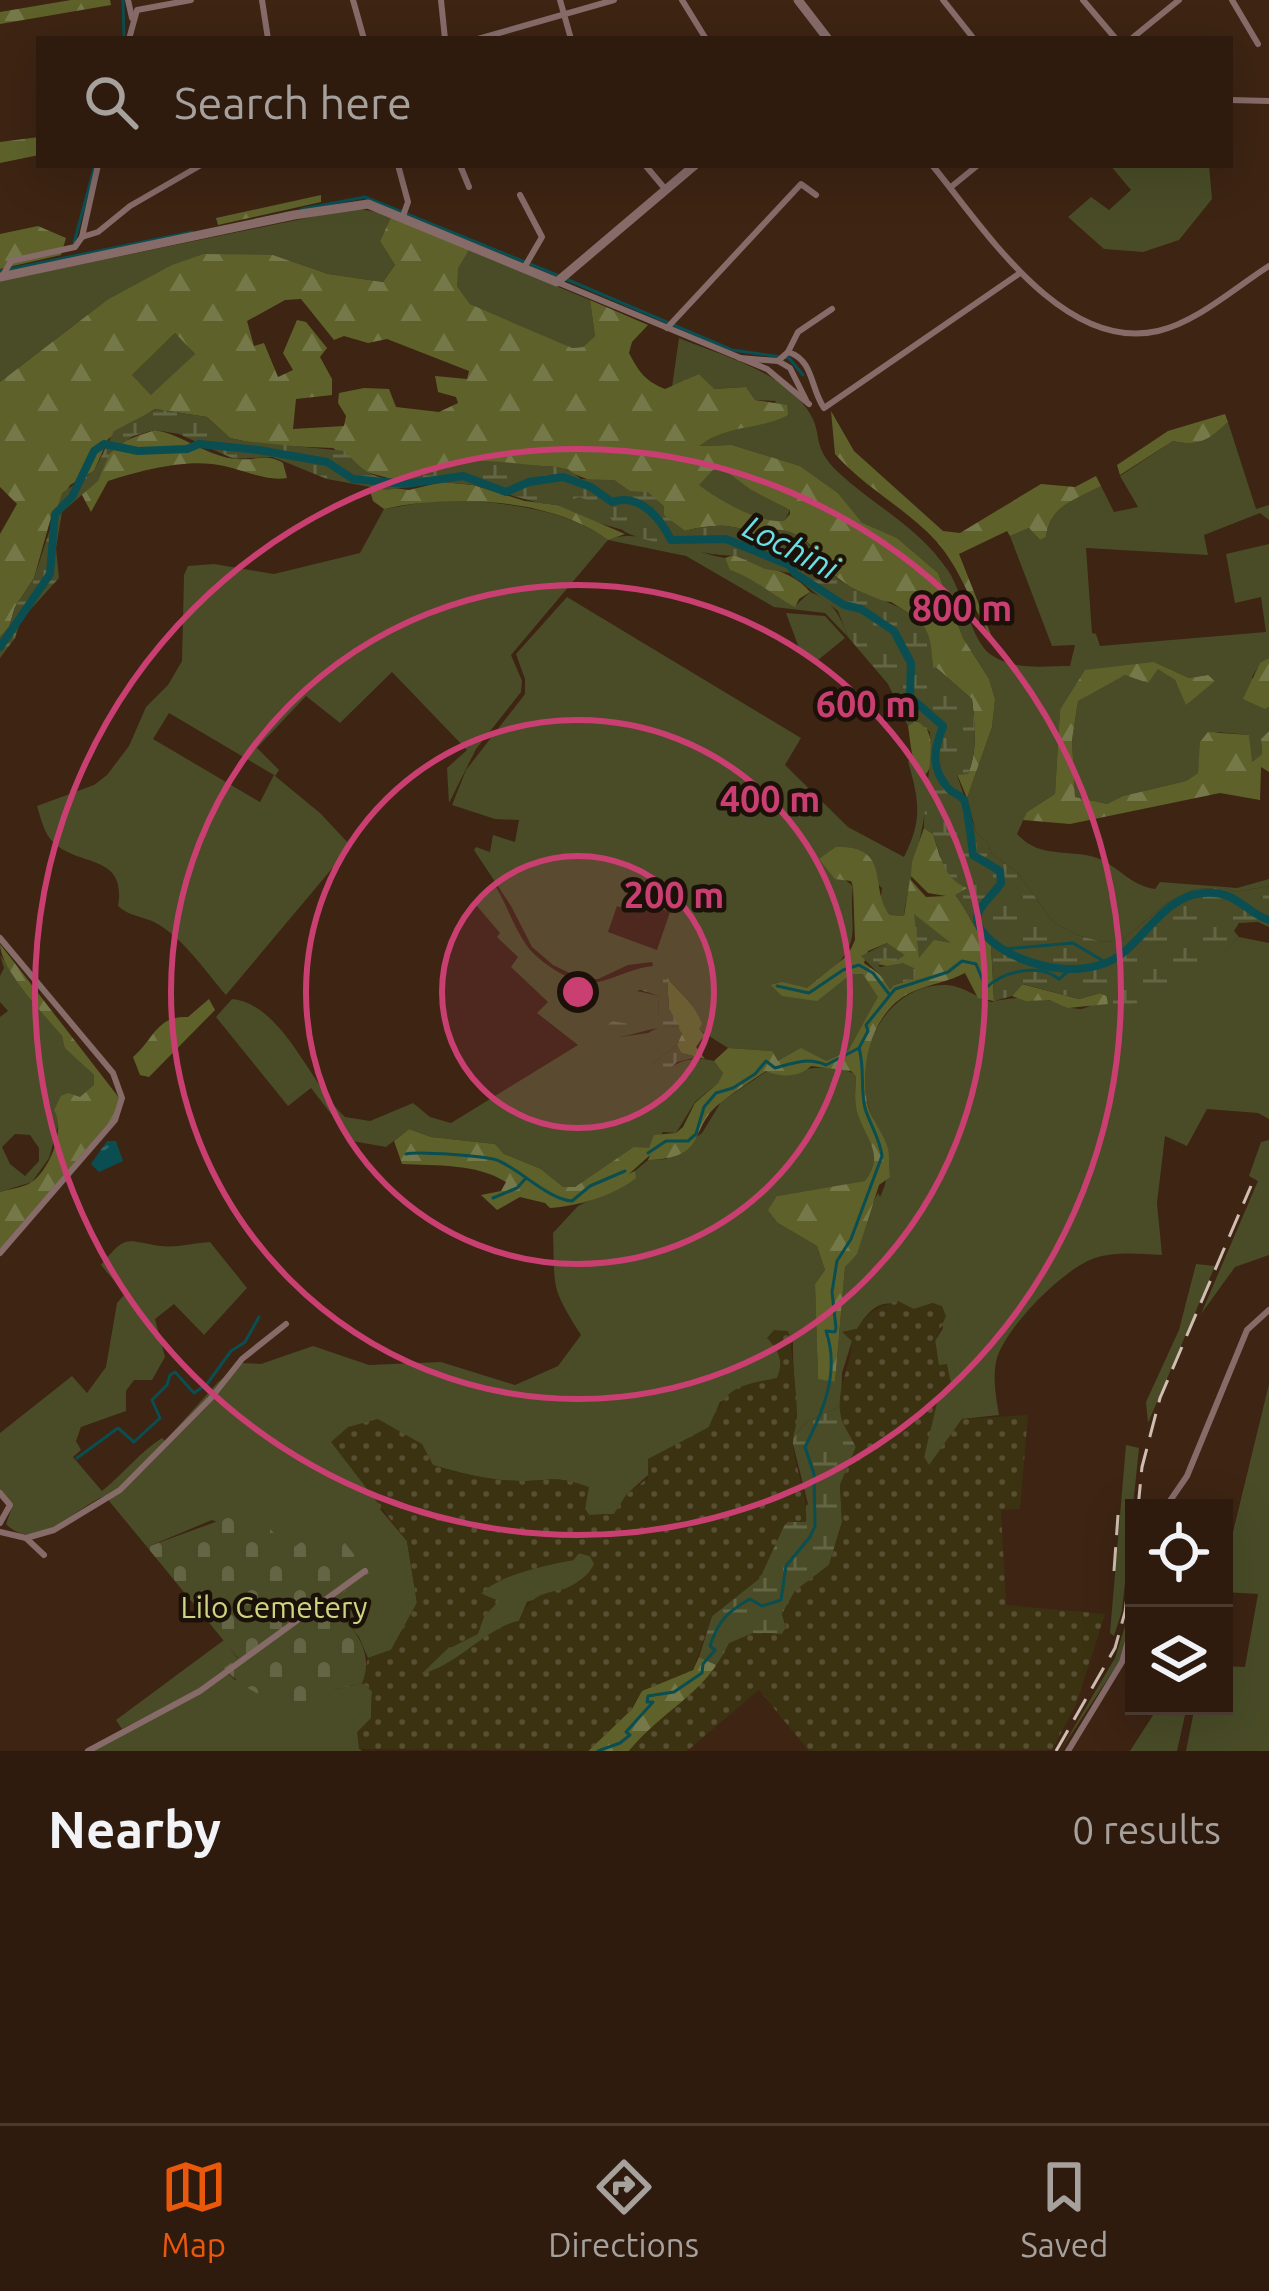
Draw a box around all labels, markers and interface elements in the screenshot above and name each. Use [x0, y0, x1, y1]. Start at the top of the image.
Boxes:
search box [36, 36, 1233, 168]
icon: search [78, 69, 144, 135]
text: Search here [174, 77, 412, 128]
water label: Lochini [738, 507, 846, 587]
text: 800 m [912, 587, 1012, 628]
text: 600 m [816, 683, 916, 724]
text: 400 m [720, 778, 820, 819]
text: 200 m [624, 874, 724, 915]
centre of rings [557, 971, 599, 1013]
map controls [1125, 1499, 1233, 1715]
button: locate [1125, 1499, 1233, 1607]
park label: Lilo Cemetery [181, 1590, 368, 1624]
button: layers [1125, 1607, 1233, 1715]
text: Nearby [48, 1800, 221, 1858]
text: 0 results [1072, 1808, 1221, 1851]
tab: Map [161, 2154, 227, 2263]
tab: Directions [548, 2154, 699, 2263]
tab: Saved [1020, 2154, 1108, 2263]

